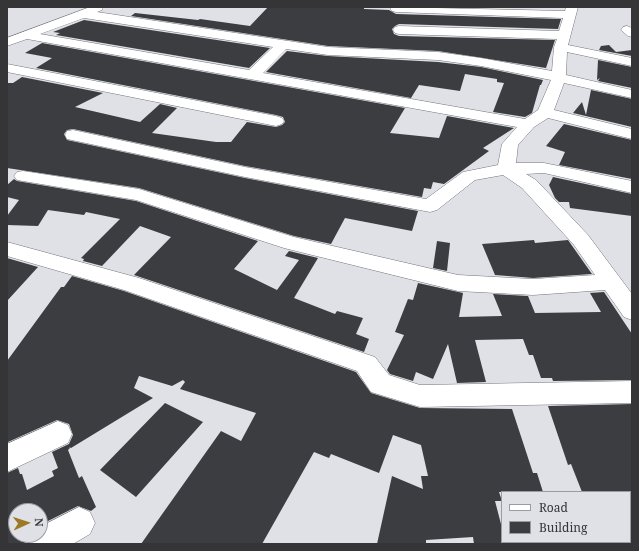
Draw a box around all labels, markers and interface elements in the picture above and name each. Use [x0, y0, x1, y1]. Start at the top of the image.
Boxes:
legend [501, 491, 631, 543]
text: Road [539, 499, 568, 516]
north arrow [8, 503, 48, 543]
text: N [32, 518, 47, 527]
text: Building [539, 519, 587, 536]

